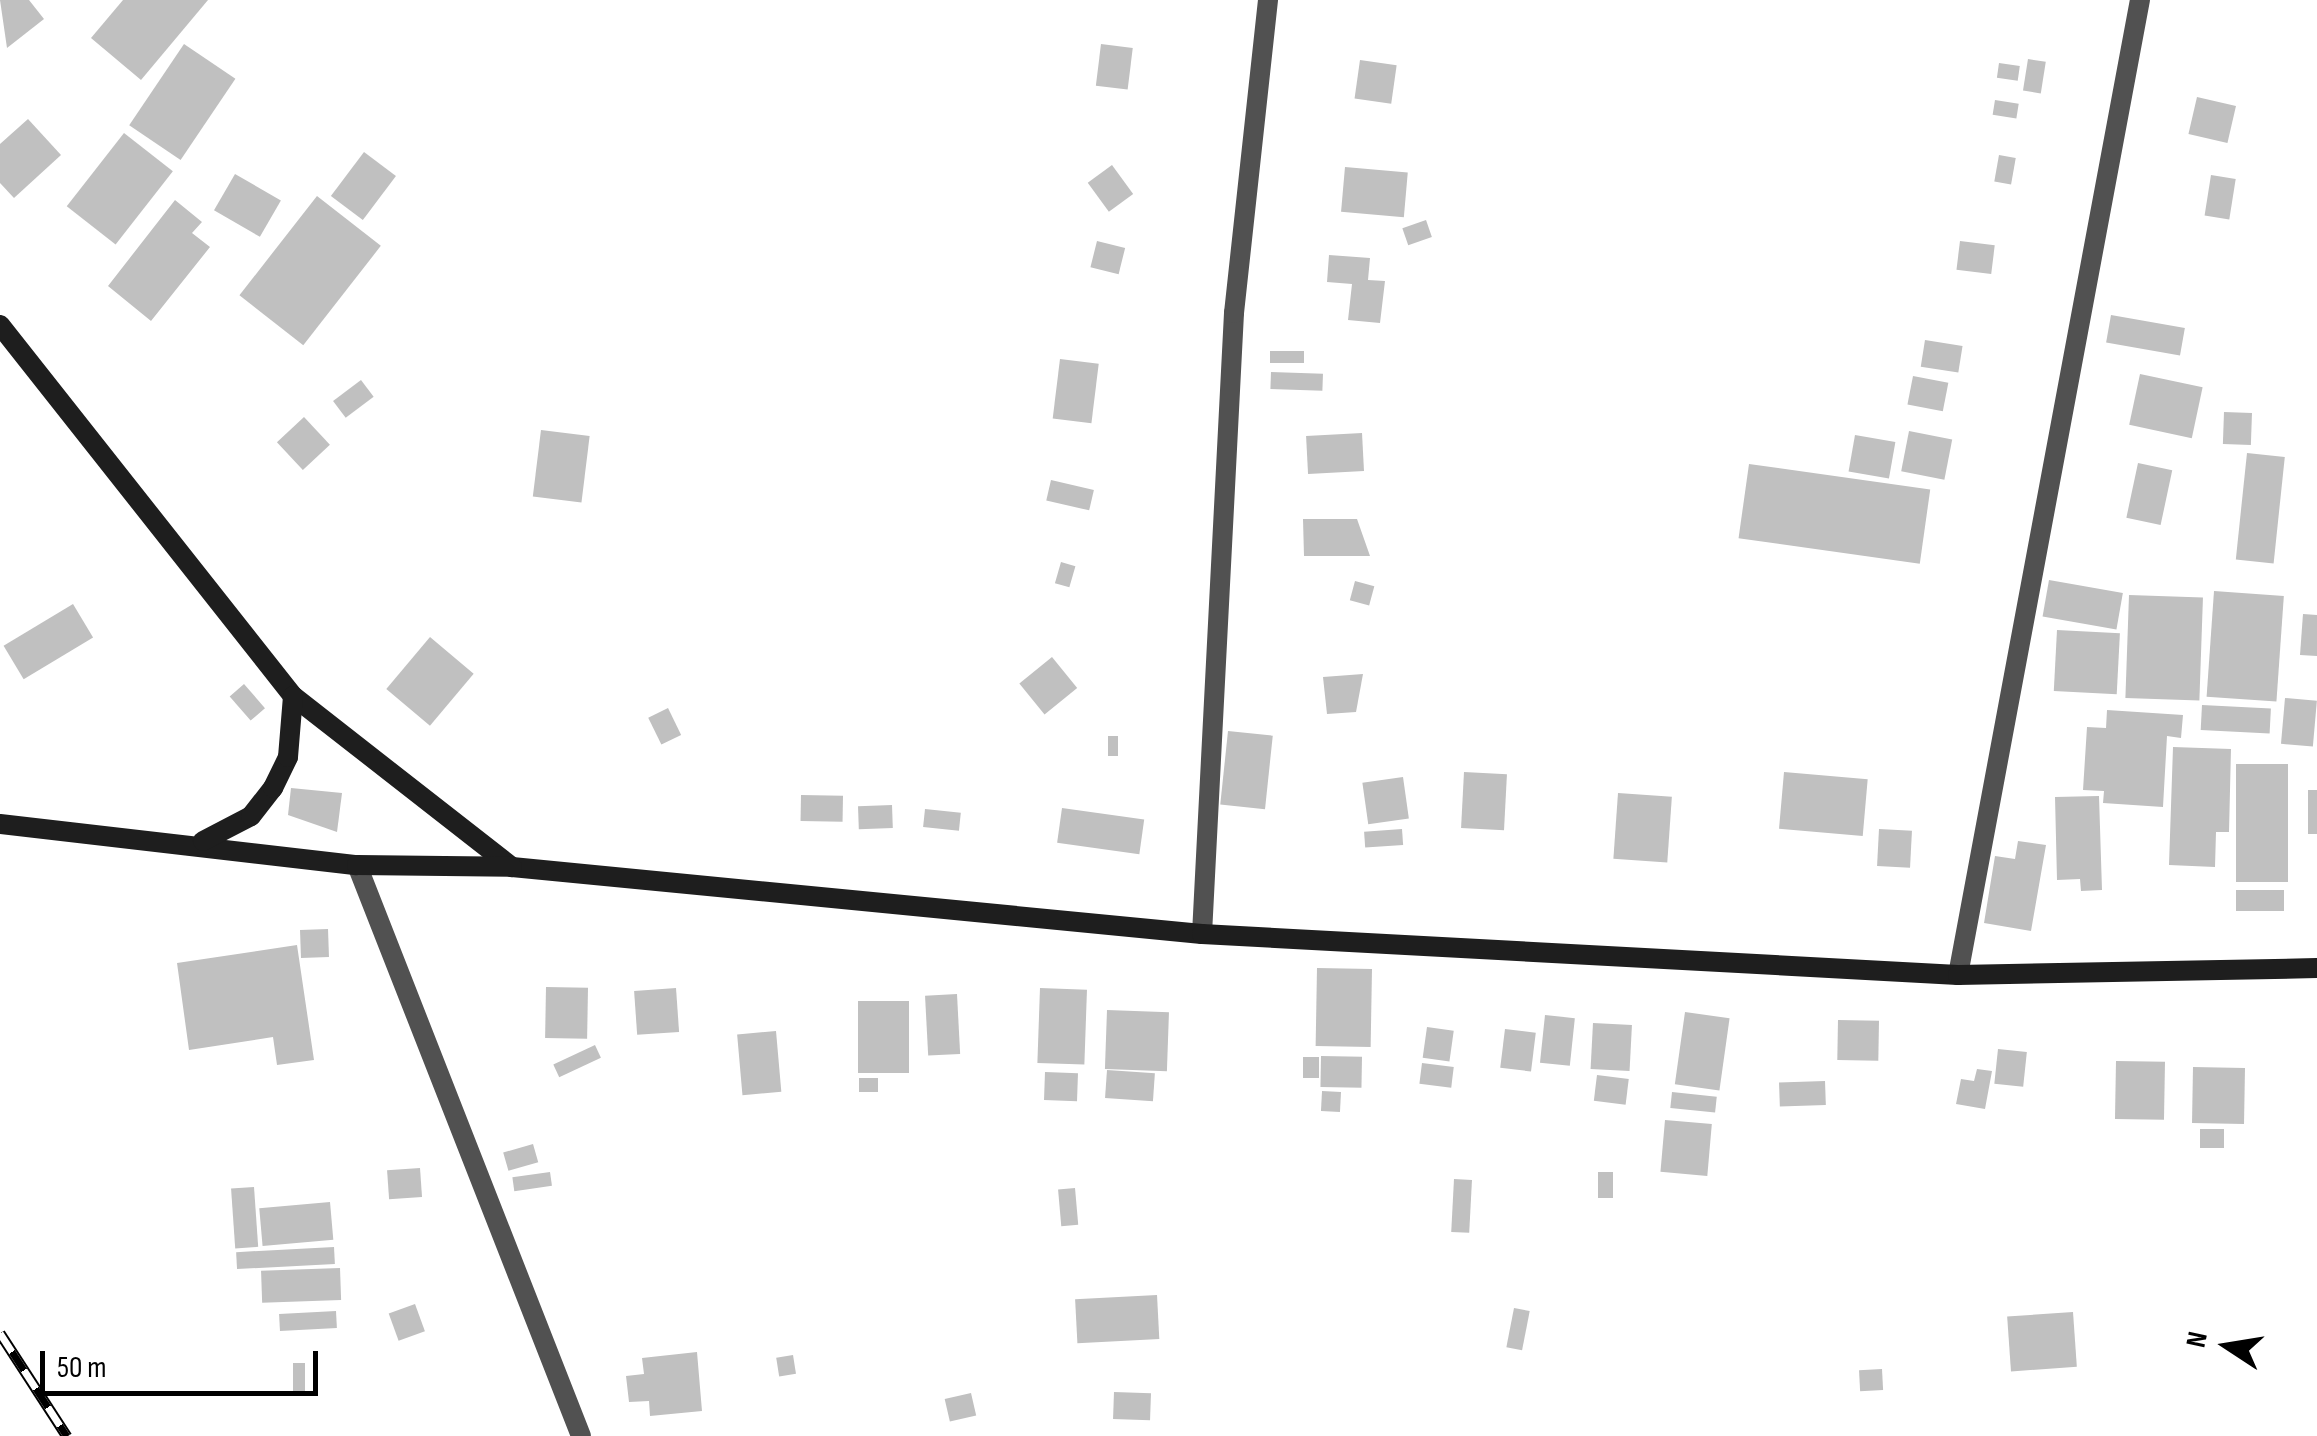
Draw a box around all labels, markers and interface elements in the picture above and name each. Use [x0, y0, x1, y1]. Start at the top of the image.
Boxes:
north arrow [2177, 1296, 2277, 1396]
text: N [2179, 1329, 2215, 1350]
scale bar [45, 1331, 322, 1393]
text: 50 m [57, 1350, 106, 1386]

